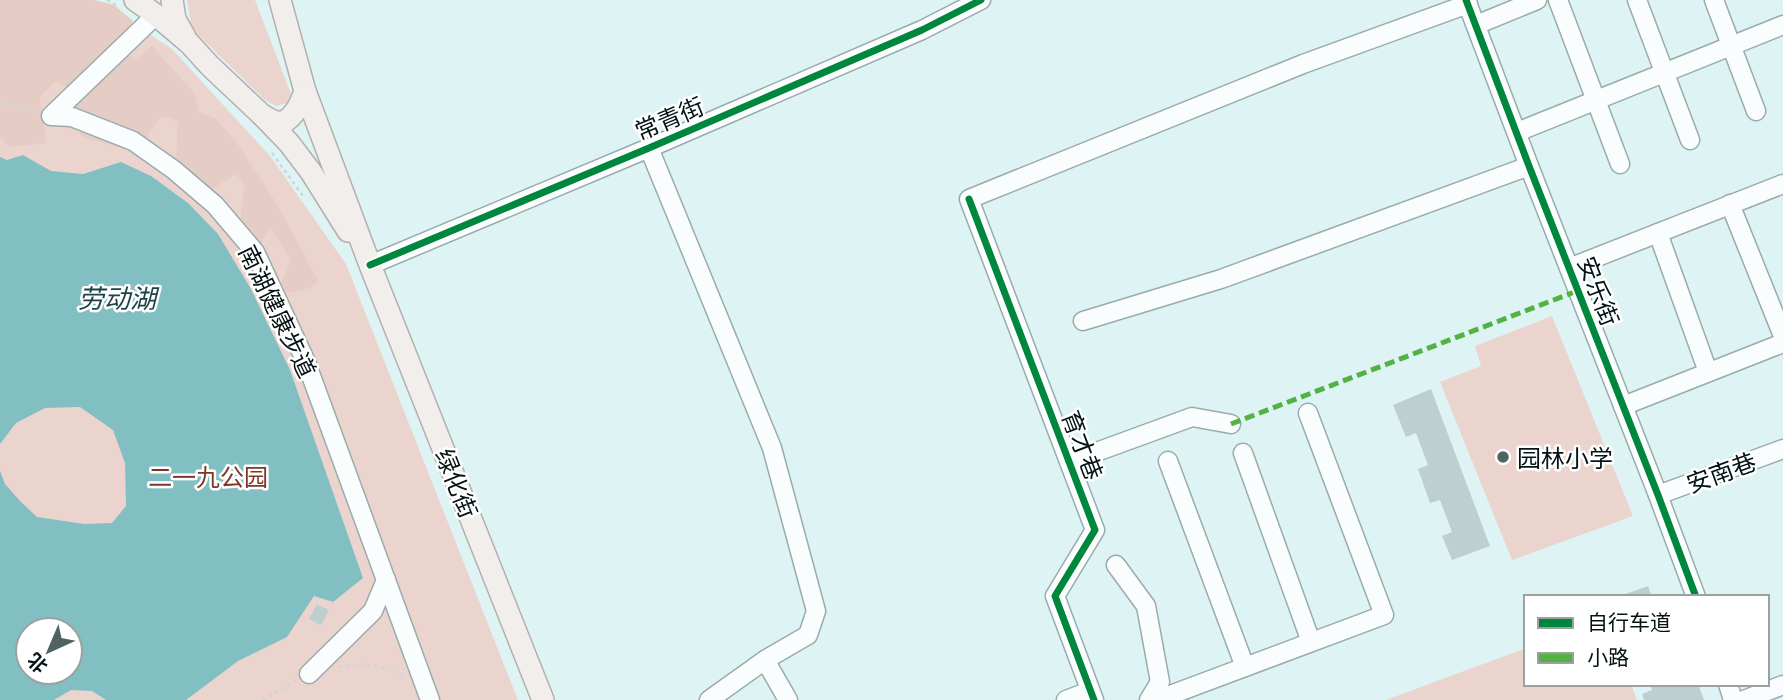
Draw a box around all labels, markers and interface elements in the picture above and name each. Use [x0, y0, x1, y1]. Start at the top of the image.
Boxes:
street label: 常青街 [630, 91, 708, 145]
street label: 南湖健康步道 [233, 240, 323, 382]
street label: 安乐街 [1573, 252, 1625, 330]
water label: 劳动湖 [78, 282, 160, 313]
street label: 育才巷 [1057, 406, 1109, 484]
place label: 园林小学 [1517, 443, 1613, 472]
street label: 绿化街 [430, 444, 484, 522]
street label: 安南巷 [1682, 446, 1760, 498]
marker: 园林小学 [1495, 449, 1511, 465]
park label: 二一九公园 [148, 462, 268, 491]
legend [1524, 595, 1769, 686]
text: 自行车道 [1587, 609, 1671, 634]
north arrow [14, 616, 84, 686]
text: 小路 [1587, 644, 1629, 669]
text: 北 [22, 649, 52, 678]

